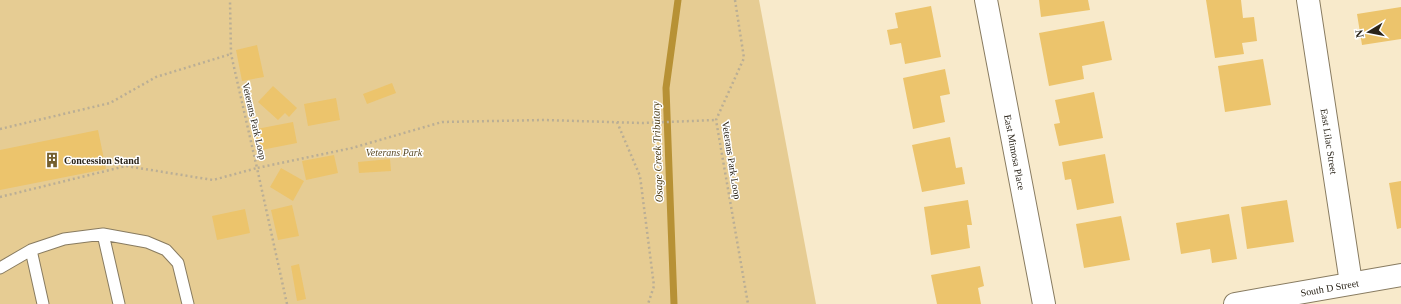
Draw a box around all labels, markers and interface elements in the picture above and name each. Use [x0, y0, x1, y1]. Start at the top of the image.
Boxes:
north arrow [1349, 12, 1389, 52]
text: N [1353, 29, 1366, 39]
street label: Veterans Park Loop [240, 81, 269, 161]
water label: Osage Creek Tributary [649, 101, 665, 203]
street label: East Lilac Street [1319, 108, 1339, 175]
street label: East Mimosa Place [1002, 114, 1027, 192]
street label: Veterans Park Loop [720, 120, 743, 200]
park label: Veterans Park [366, 147, 423, 158]
building icon: Concession Stand [43, 151, 61, 169]
place label: Concession Stand [64, 155, 140, 166]
street label: South D Street [1300, 277, 1360, 298]

